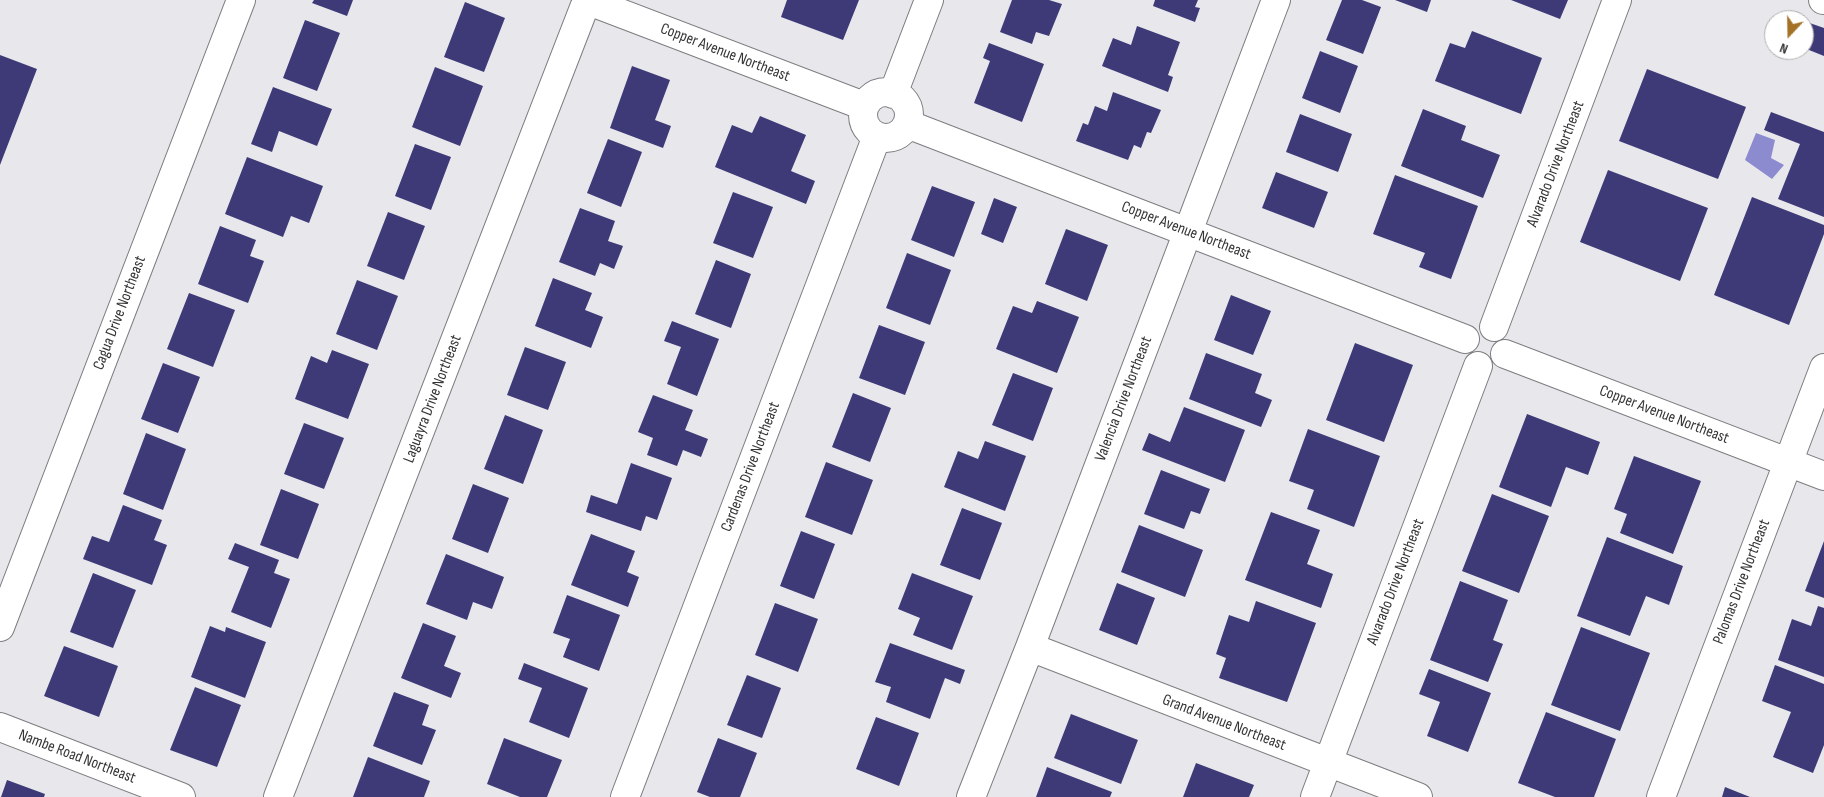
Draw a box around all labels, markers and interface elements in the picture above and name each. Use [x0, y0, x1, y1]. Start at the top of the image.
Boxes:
north arrow [1764, 10, 1814, 60]
street label: Copper Avenue Northeast [657, 19, 793, 87]
text: N [1777, 39, 1790, 58]
street label: Alvarado Drive Northeast [1523, 98, 1589, 230]
street label: Copper Avenue Northeast [1118, 197, 1254, 265]
street label: Cagua Drive Northeast [89, 253, 151, 373]
street label: Laguayra Drive Northeast [400, 332, 466, 466]
street label: Valencia Drive Northeast [1091, 334, 1157, 464]
street label: Copper Avenue Northeast [1596, 381, 1732, 449]
street label: Cardenas Drive Northeast [717, 399, 785, 535]
street label: Alvarado Drive Northeast [1363, 516, 1429, 648]
street label: Palomas Drive Northeast [1709, 517, 1775, 647]
street label: Grand Avenue Northeast [1160, 691, 1288, 755]
street label: Nambe Road Northeast [16, 726, 138, 788]

